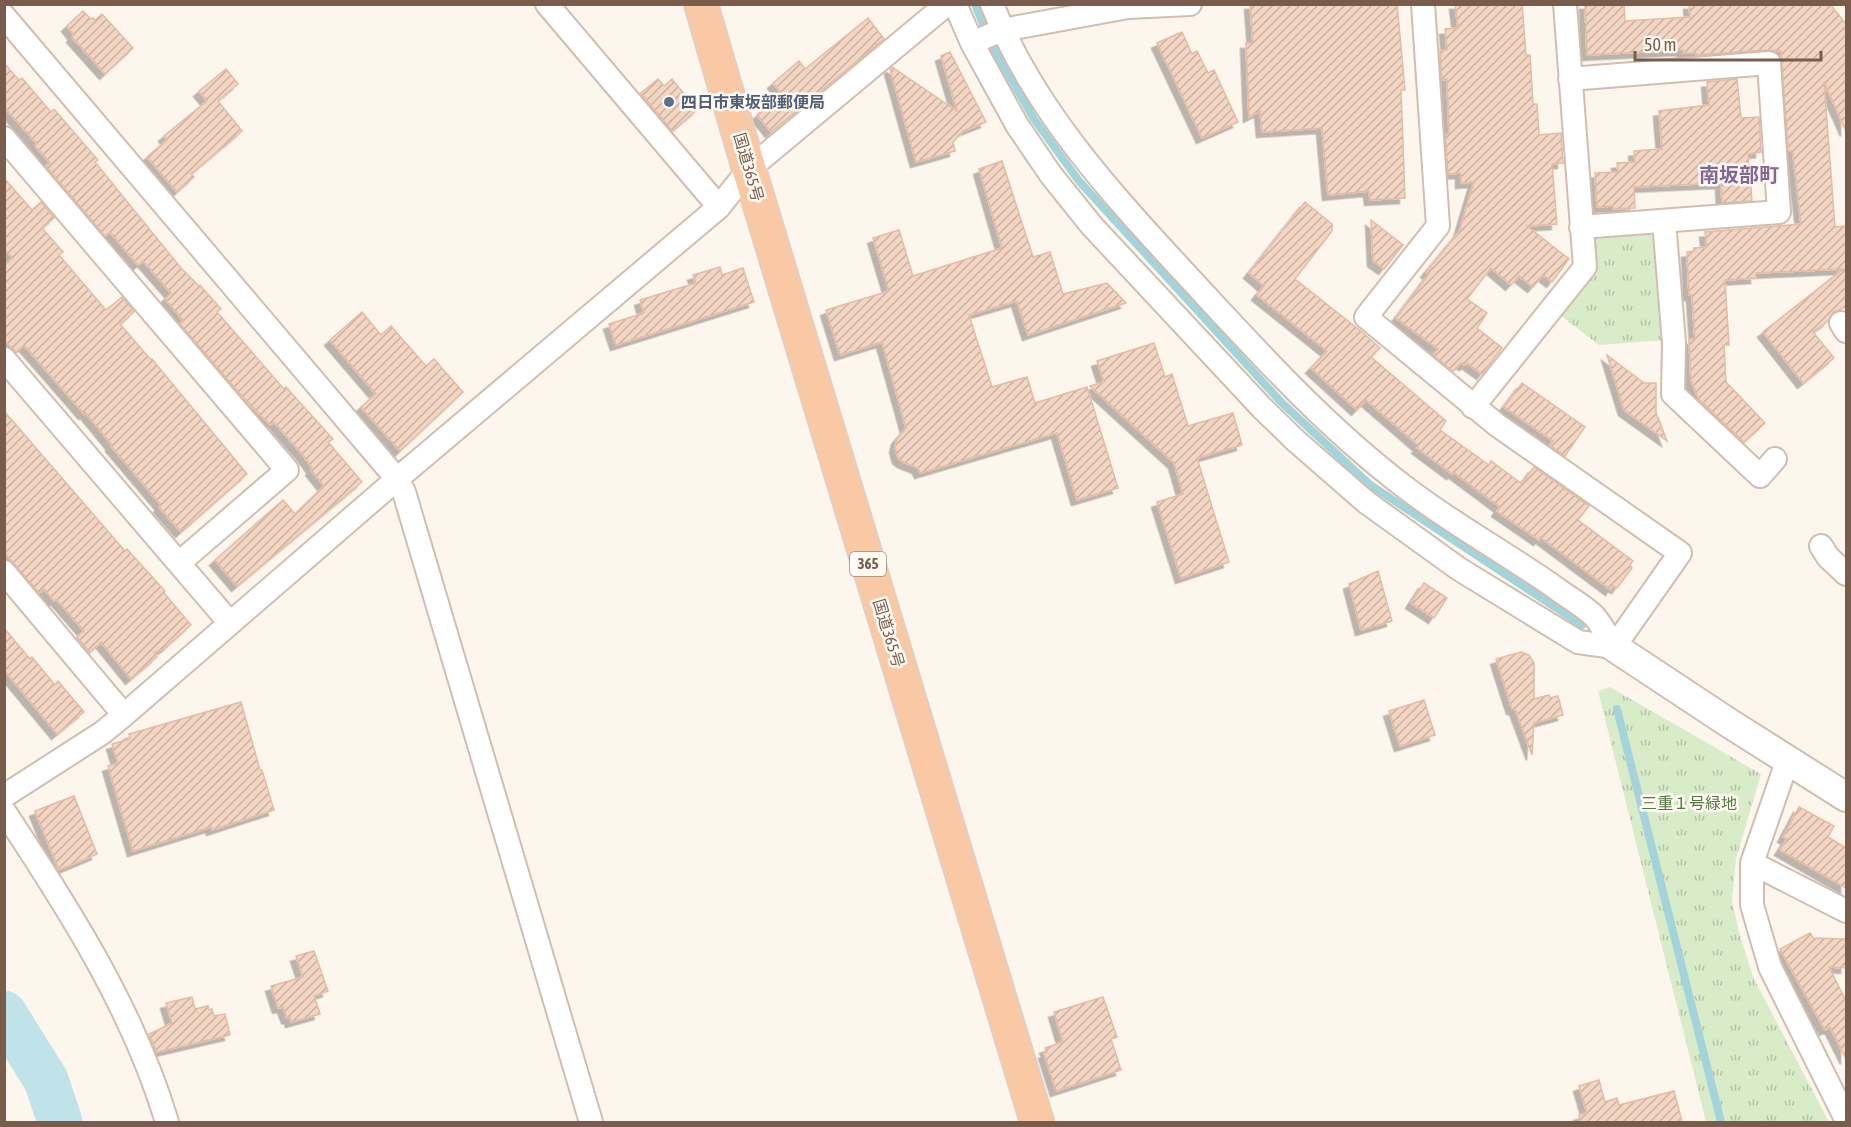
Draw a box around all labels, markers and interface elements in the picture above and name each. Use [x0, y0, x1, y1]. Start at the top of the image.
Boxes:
scale bar [1635, 24, 1821, 62]
text: 50 m [1644, 34, 1676, 55]
place label: 四日市東坂部郵便局 [681, 93, 825, 111]
marker: 四日市東坂部郵便局 [662, 95, 676, 109]
street label: 国道365号 [731, 131, 767, 203]
district label: 南坂部町 [1699, 163, 1779, 186]
road number: 365 [850, 552, 886, 576]
street label: 国道365号 [870, 597, 908, 669]
park label: 三重１号緑地 [1641, 794, 1737, 812]

